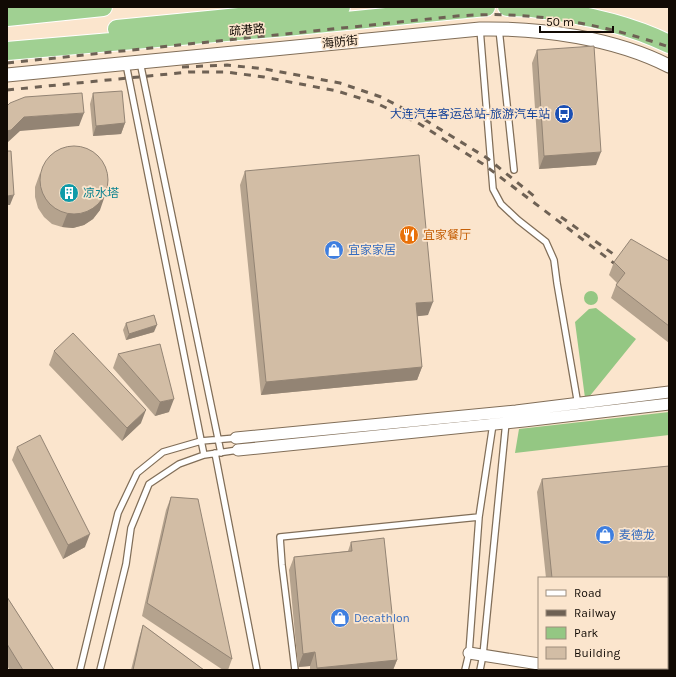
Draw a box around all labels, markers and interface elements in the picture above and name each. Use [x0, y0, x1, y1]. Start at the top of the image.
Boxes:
scale bar [540, 8, 613, 34]
text: 50 m [546, 15, 574, 29]
street label: 疏港路 [228, 21, 266, 39]
street label: 海防街 [321, 33, 359, 51]
bus stop icon: 大连汽车客运总站-旅游汽车站 [553, 103, 575, 125]
place label: 大连汽车客运总站-旅游汽车站 [390, 107, 550, 121]
building icon: 凉水塔 [58, 182, 80, 204]
place label: 凉水塔 [83, 186, 119, 200]
restaurant icon: 宜家餐厅 [398, 224, 420, 246]
place label: 宜家餐厅 [423, 228, 471, 242]
shop icon: 宜家家居 [323, 239, 345, 261]
place label: 宜家家居 [348, 243, 396, 257]
shop icon: 麦德龙 [594, 524, 616, 546]
place label: 麦德龙 [619, 528, 655, 542]
legend [538, 577, 668, 669]
text: Road [574, 586, 602, 600]
text: Railway [574, 606, 616, 620]
shop icon: Decathlon [329, 607, 351, 629]
place label: Decathlon [354, 611, 410, 625]
text: Park [574, 626, 599, 640]
text: Building [574, 646, 621, 660]

